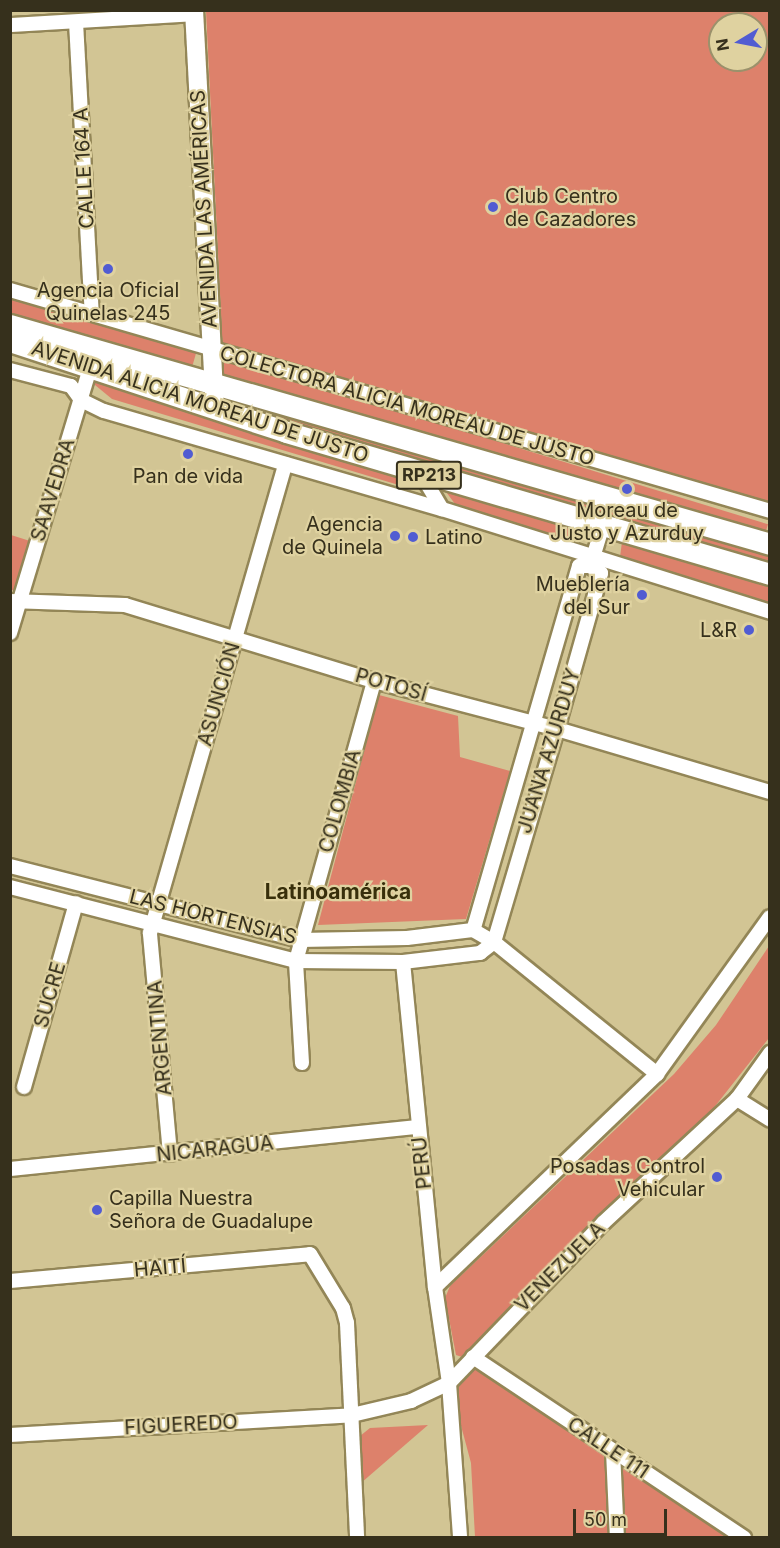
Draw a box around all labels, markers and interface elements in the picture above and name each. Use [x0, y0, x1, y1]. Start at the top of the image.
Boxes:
north arrow [708, 12, 768, 72]
text: N [711, 37, 733, 53]
street label: AVENIDA LAS AMÉRICAS [186, 89, 222, 329]
street label: CALLE 164 A [69, 107, 99, 229]
place label: Club Centro de Cazadores [505, 184, 636, 231]
marker: Club Centro de Cazadores [486, 200, 500, 214]
marker: Agencia Oficial Quinelas 245 [101, 262, 115, 276]
place label: Agencia Oficial Quinelas 245 [37, 278, 179, 325]
street label: AVENIDA ALICIA MOREAU DE JUSTO [29, 336, 371, 468]
street label: COLECTORA ALICIA MOREAU DE JUSTO [217, 341, 597, 471]
street label: SAAVEDRA [26, 436, 80, 544]
marker: Pan de vida [181, 447, 195, 461]
road number: RP213 [394, 460, 464, 490]
place label: Pan de vida [133, 464, 243, 488]
marker: Moreau de Justo y Azurduy [620, 482, 634, 496]
place label: Moreau de Justo y Azurduy [550, 498, 704, 545]
place label: Agencia de Quinela [282, 512, 383, 559]
place label: Latino [425, 525, 483, 549]
marker: Agencia de Quinela [388, 529, 402, 543]
marker: Latino [406, 530, 420, 544]
place label: Mueblería del Sur [536, 572, 630, 619]
marker: Mueblería del Sur [635, 588, 649, 602]
place label: L&R [700, 618, 737, 642]
marker: L&R [742, 623, 756, 637]
street label: ASUNCIÓN [193, 639, 245, 749]
street label: POTOSÍ [352, 663, 430, 707]
street label: JUANA AZURDUY [512, 666, 586, 836]
street label: COLOMBIA [314, 747, 366, 855]
district label: Latinoamérica [265, 879, 411, 905]
street label: LAS HORTENSIAS [127, 885, 299, 949]
street label: SUCRE [29, 959, 71, 1031]
street label: ARGENTINA [143, 979, 177, 1097]
street label: NICARAGUA [155, 1131, 275, 1167]
street label: PERÚ [407, 1136, 437, 1190]
place label: Posadas Control Vehicular [550, 1154, 705, 1201]
marker: Posadas Control Vehicular [710, 1170, 724, 1184]
place label: Capilla Nuestra Señora de Guadalupe [109, 1186, 313, 1233]
marker: Capilla Nuestra Señora de Guadalupe [90, 1203, 104, 1217]
street label: VENEZUELA [510, 1217, 610, 1317]
street label: HAITÍ [133, 1254, 187, 1282]
street label: FIGUEREDO [124, 1410, 238, 1440]
street label: CALLE 111 [563, 1412, 653, 1484]
scale bar [576, 1497, 670, 1535]
text: 50 m [584, 1509, 627, 1530]

